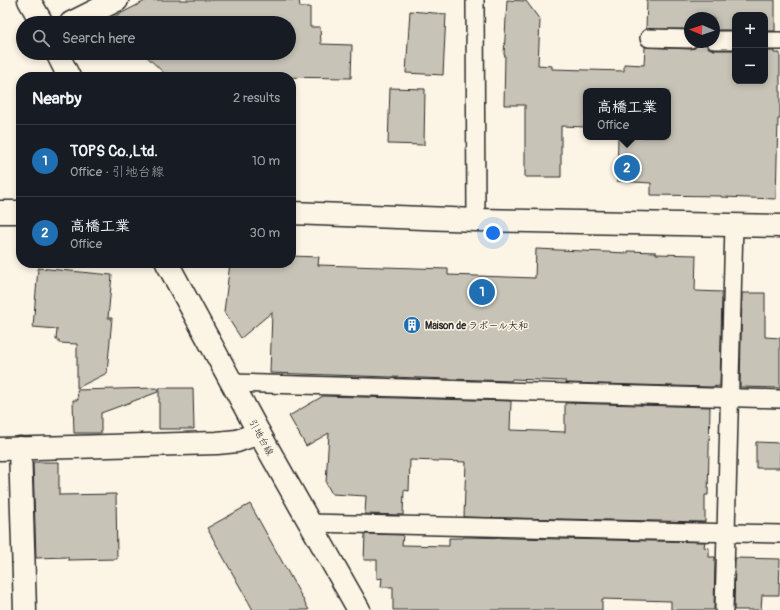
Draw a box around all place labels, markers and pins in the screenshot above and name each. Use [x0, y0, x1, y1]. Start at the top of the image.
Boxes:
pin: 2 [614, 153, 640, 183]
pin: 1 [469, 277, 495, 307]
building icon: Maison de ラポール大和 [402, 315, 422, 335]
place label: Maison de ラポール大和 [425, 320, 528, 332]

